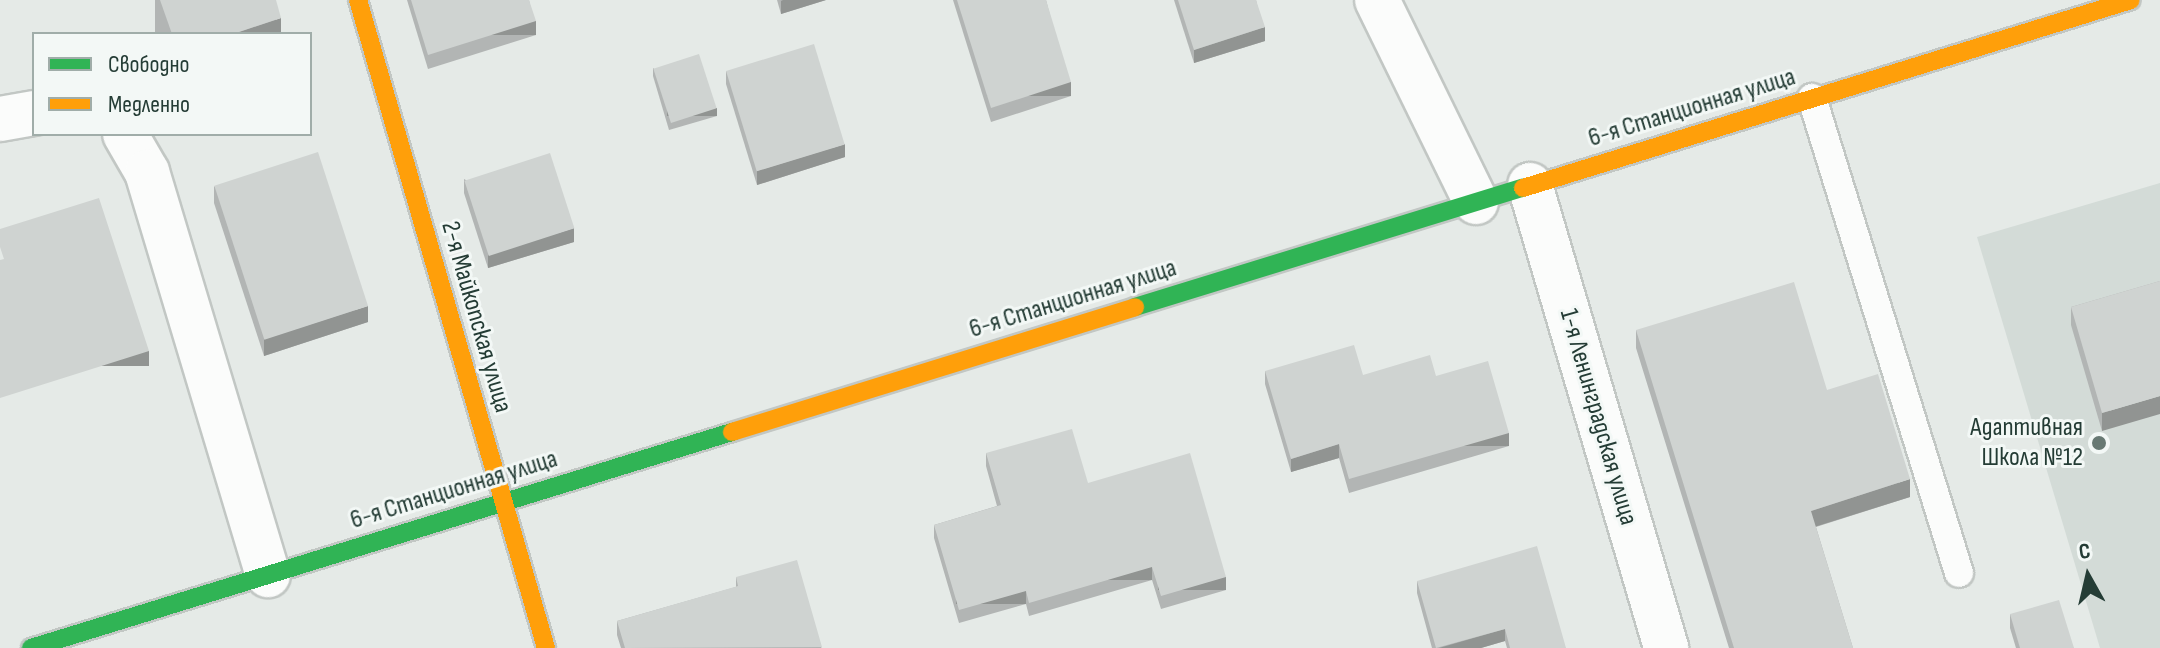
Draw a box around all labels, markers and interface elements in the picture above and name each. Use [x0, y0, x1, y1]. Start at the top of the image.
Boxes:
legend [32, 32, 312, 136]
text: Свободно [108, 50, 189, 79]
street label: 6-я Станционная улица [1585, 62, 1799, 154]
text: Медленно [108, 90, 190, 119]
street label: 2-я Майкопская улица [434, 218, 518, 416]
street label: 6-я Станционная улица [966, 253, 1180, 345]
street label: 1-я Ленинградская улица [1552, 305, 1644, 529]
place label: Адаптивная Школа №12 [1970, 412, 2083, 474]
marker: Адаптивная Школа №12 [2090, 434, 2108, 452]
street label: 6-я Станционная улица [347, 444, 561, 536]
north arrow [2048, 536, 2128, 616]
text: С [2077, 538, 2092, 566]

